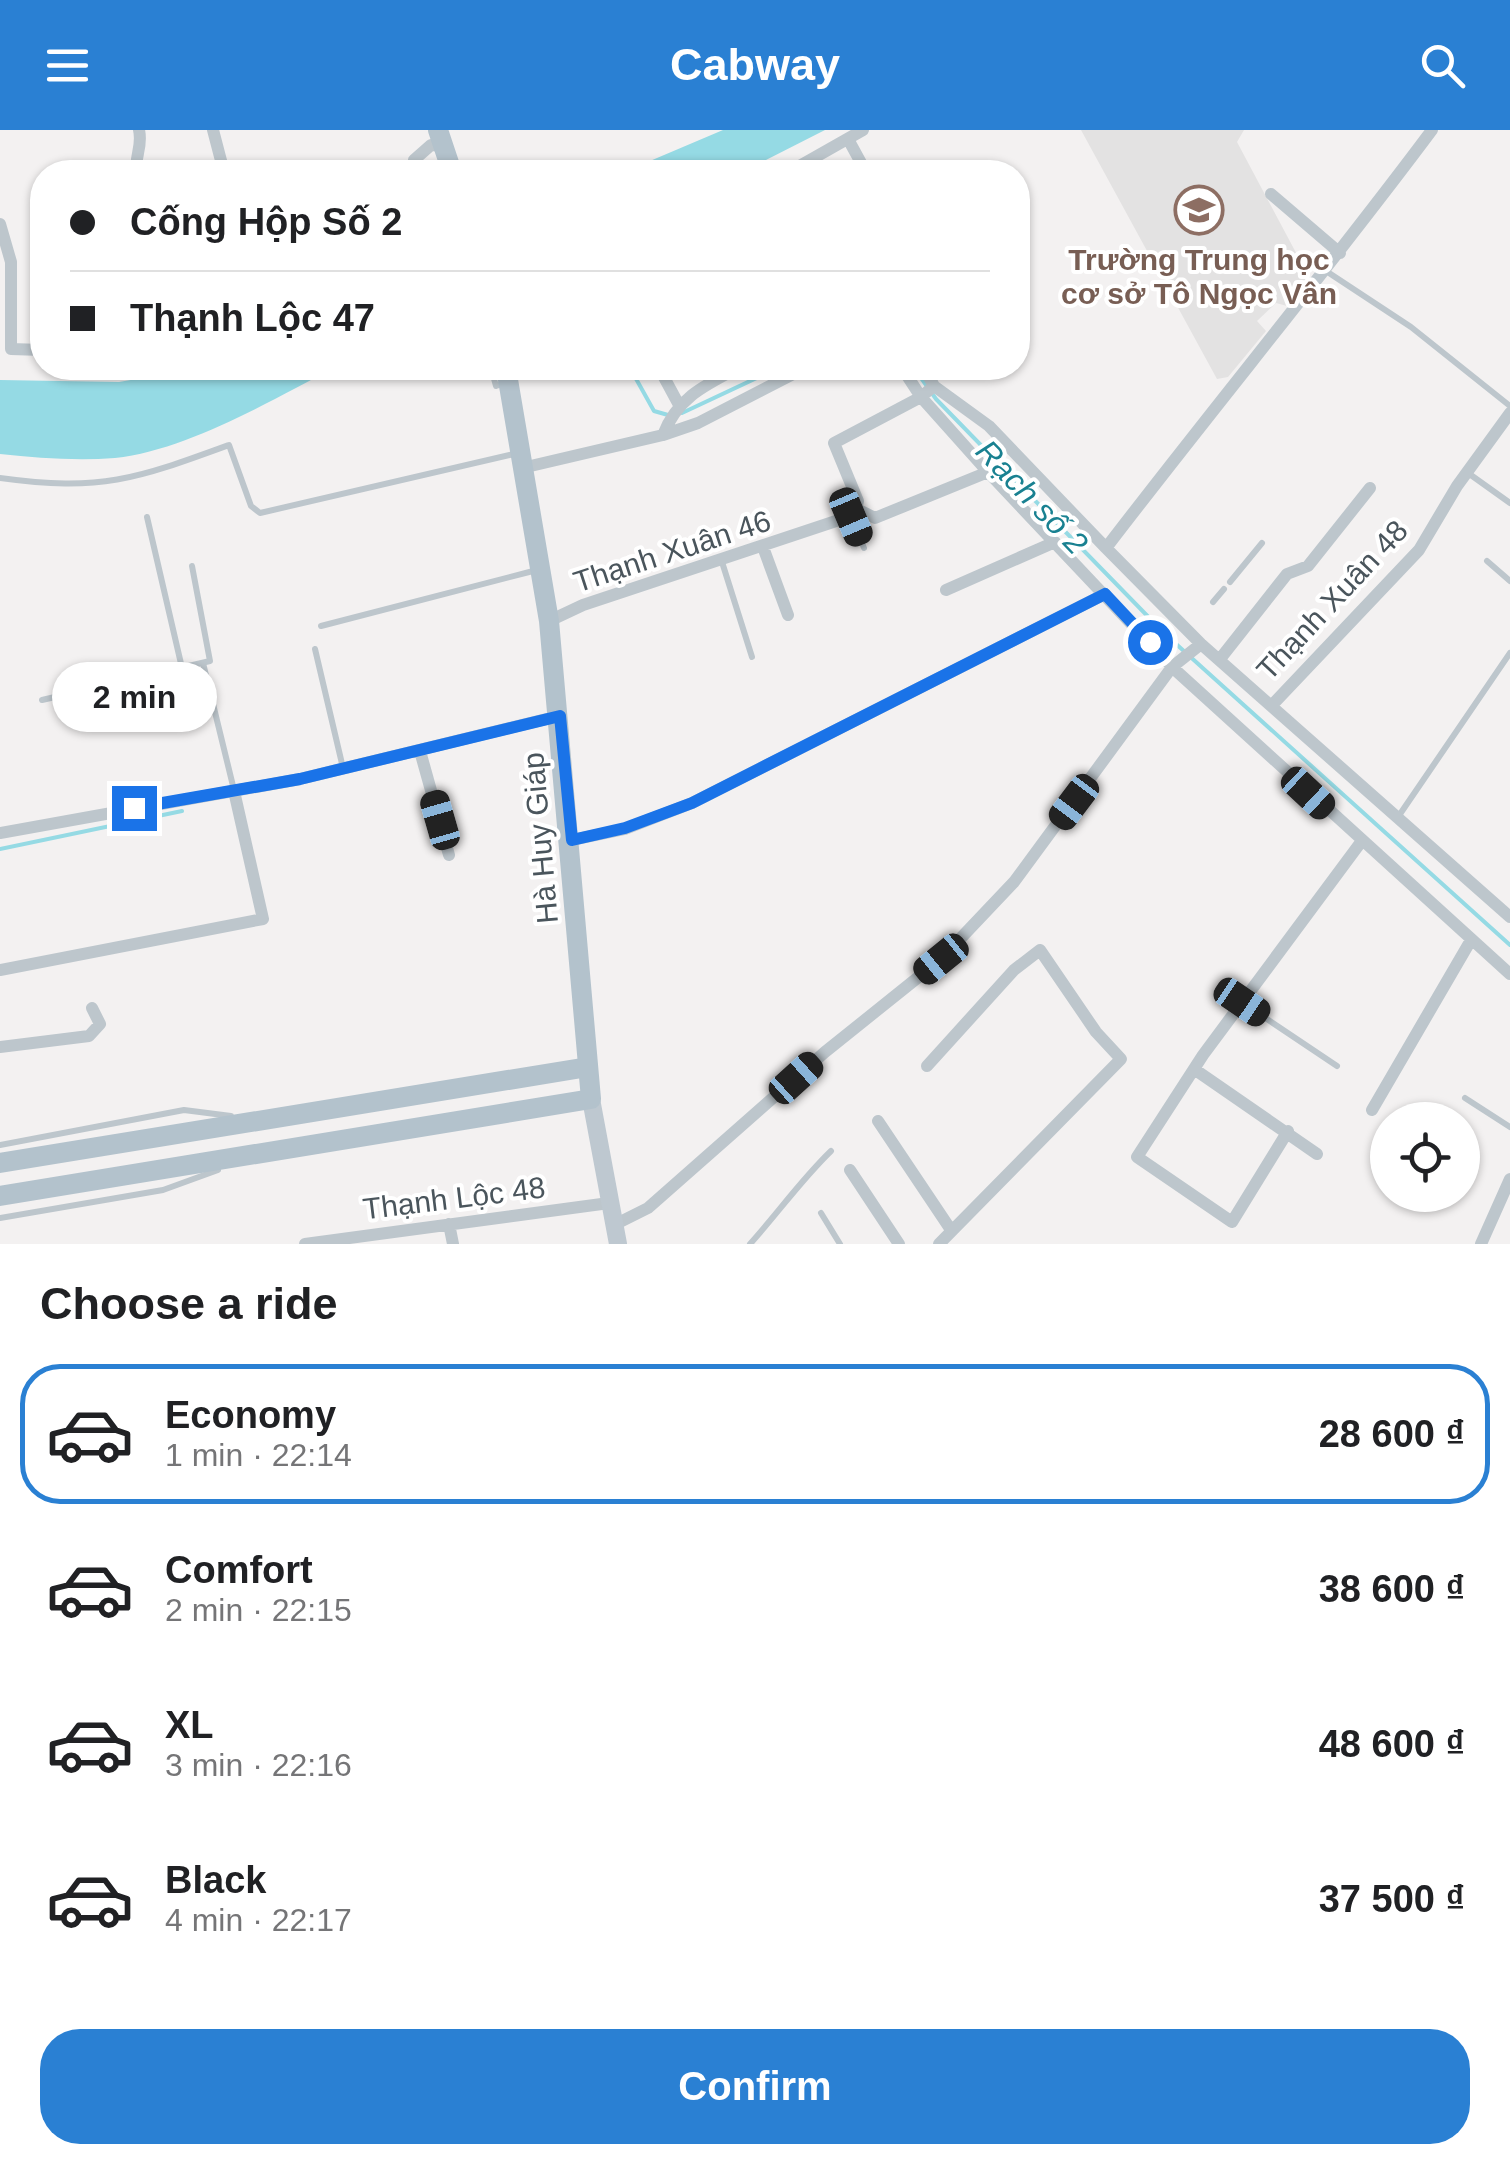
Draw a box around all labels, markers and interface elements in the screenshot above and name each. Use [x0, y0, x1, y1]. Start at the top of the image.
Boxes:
icon: menu [40, 38, 95, 93]
icon: search [1415, 38, 1470, 93]
text: Cabway [670, 39, 840, 90]
school or university icon: Trường Trung học cơ sở Tô Ngọc Vân [1173, 184, 1225, 236]
text: Cống Hộp Số 2 [130, 201, 402, 243]
place label: Trường Trung học cơ sở Tô Ngọc Vân [1061, 243, 1337, 310]
text: Thạnh Lộc 47 [130, 297, 375, 339]
water label: Rạch số 2 [969, 433, 1095, 561]
car [825, 484, 877, 550]
street label: Thạnh Xuân 46 [569, 504, 775, 598]
street label: Thạnh Xuân 48 [1250, 514, 1414, 686]
route start [1128, 620, 1173, 665]
callout: 2 min [52, 663, 216, 733]
text: 2 min [93, 679, 176, 715]
street label: Hà Huy Giáp [516, 751, 564, 925]
car [1276, 762, 1340, 824]
car [1044, 769, 1104, 835]
route end [112, 786, 157, 831]
car [417, 787, 463, 853]
car [908, 928, 974, 990]
car [1209, 973, 1275, 1031]
car [764, 1047, 828, 1109]
map controls [1370, 1102, 1480, 1212]
button: locate [1370, 1102, 1480, 1212]
street label: Thạnh Lộc 48 [361, 1170, 547, 1226]
text: Choose a ride [40, 1278, 338, 1329]
icon: car [45, 1389, 135, 1479]
text: Economy [165, 1394, 336, 1436]
text: 28 600 ₫ [1319, 1413, 1465, 1455]
text: 1 min · 22:14 [165, 1437, 352, 1473]
icon: car [45, 1544, 135, 1634]
text: Comfort [165, 1549, 313, 1591]
text: 38 600 ₫ [1319, 1568, 1465, 1610]
text: 2 min · 22:15 [165, 1592, 352, 1628]
icon: car [45, 1699, 135, 1789]
text: XL [165, 1704, 214, 1746]
text: 48 600 ₫ [1319, 1723, 1465, 1765]
text: 3 min · 22:16 [165, 1747, 352, 1783]
icon: car [45, 1854, 135, 1944]
text: Black [165, 1859, 266, 1901]
text: 37 500 ₫ [1319, 1878, 1465, 1920]
text: 4 min · 22:17 [165, 1902, 352, 1938]
button: Confirm [40, 2029, 1470, 2144]

